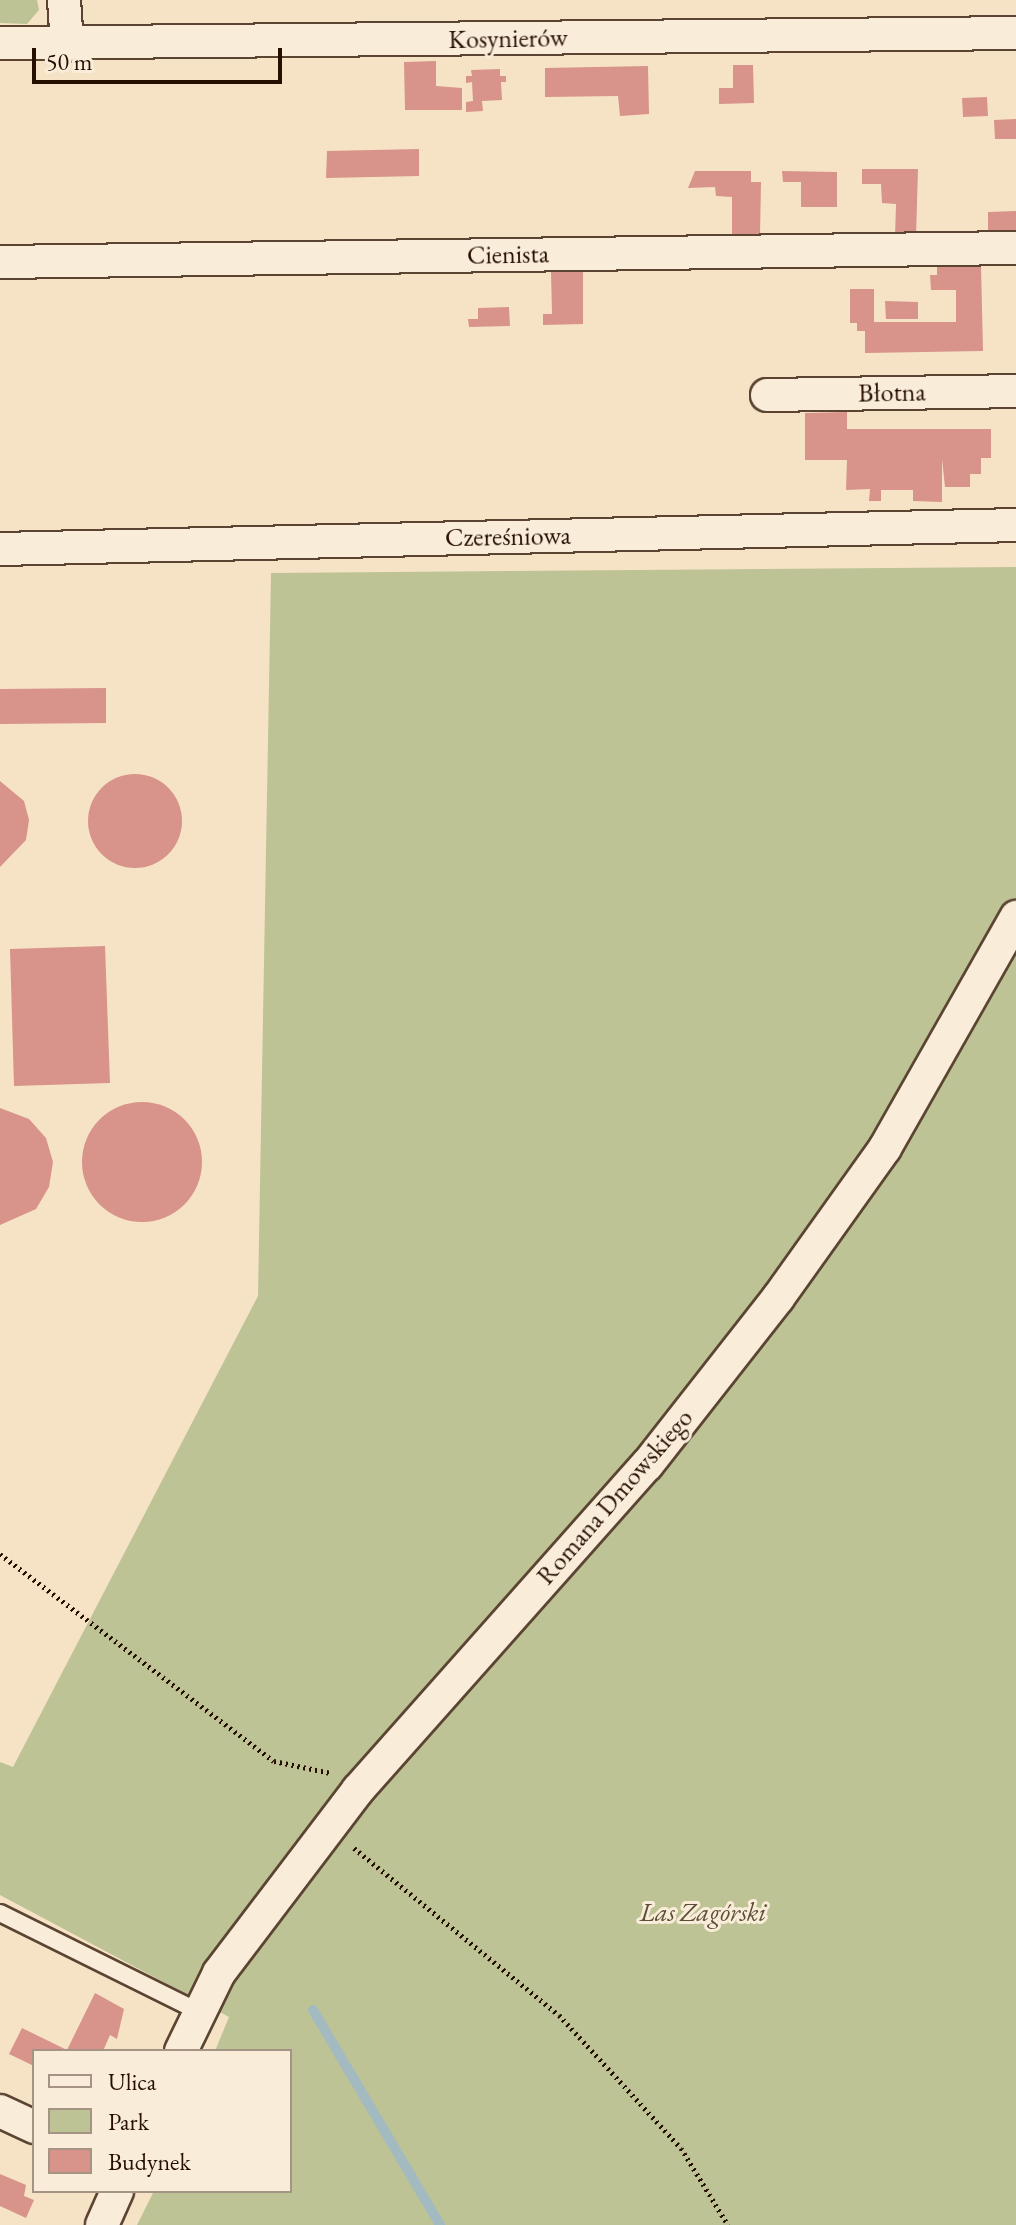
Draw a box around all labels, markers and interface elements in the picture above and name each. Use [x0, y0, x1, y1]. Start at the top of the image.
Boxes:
street label: Kosynierów [448, 22, 568, 56]
scale bar [36, 32, 286, 82]
text: 50 m [46, 46, 93, 77]
street label: Cienista [467, 239, 549, 271]
street label: Błotna [858, 377, 926, 409]
street label: Czereśniowa [445, 520, 571, 554]
street label: Romana Dmowskiego [530, 1403, 700, 1591]
park label: Las Zagórski [640, 1897, 766, 1929]
legend [32, 2049, 292, 2193]
text: Ulica [108, 2066, 156, 2097]
text: Park [108, 2106, 149, 2137]
text: Budynek [108, 2146, 191, 2177]

